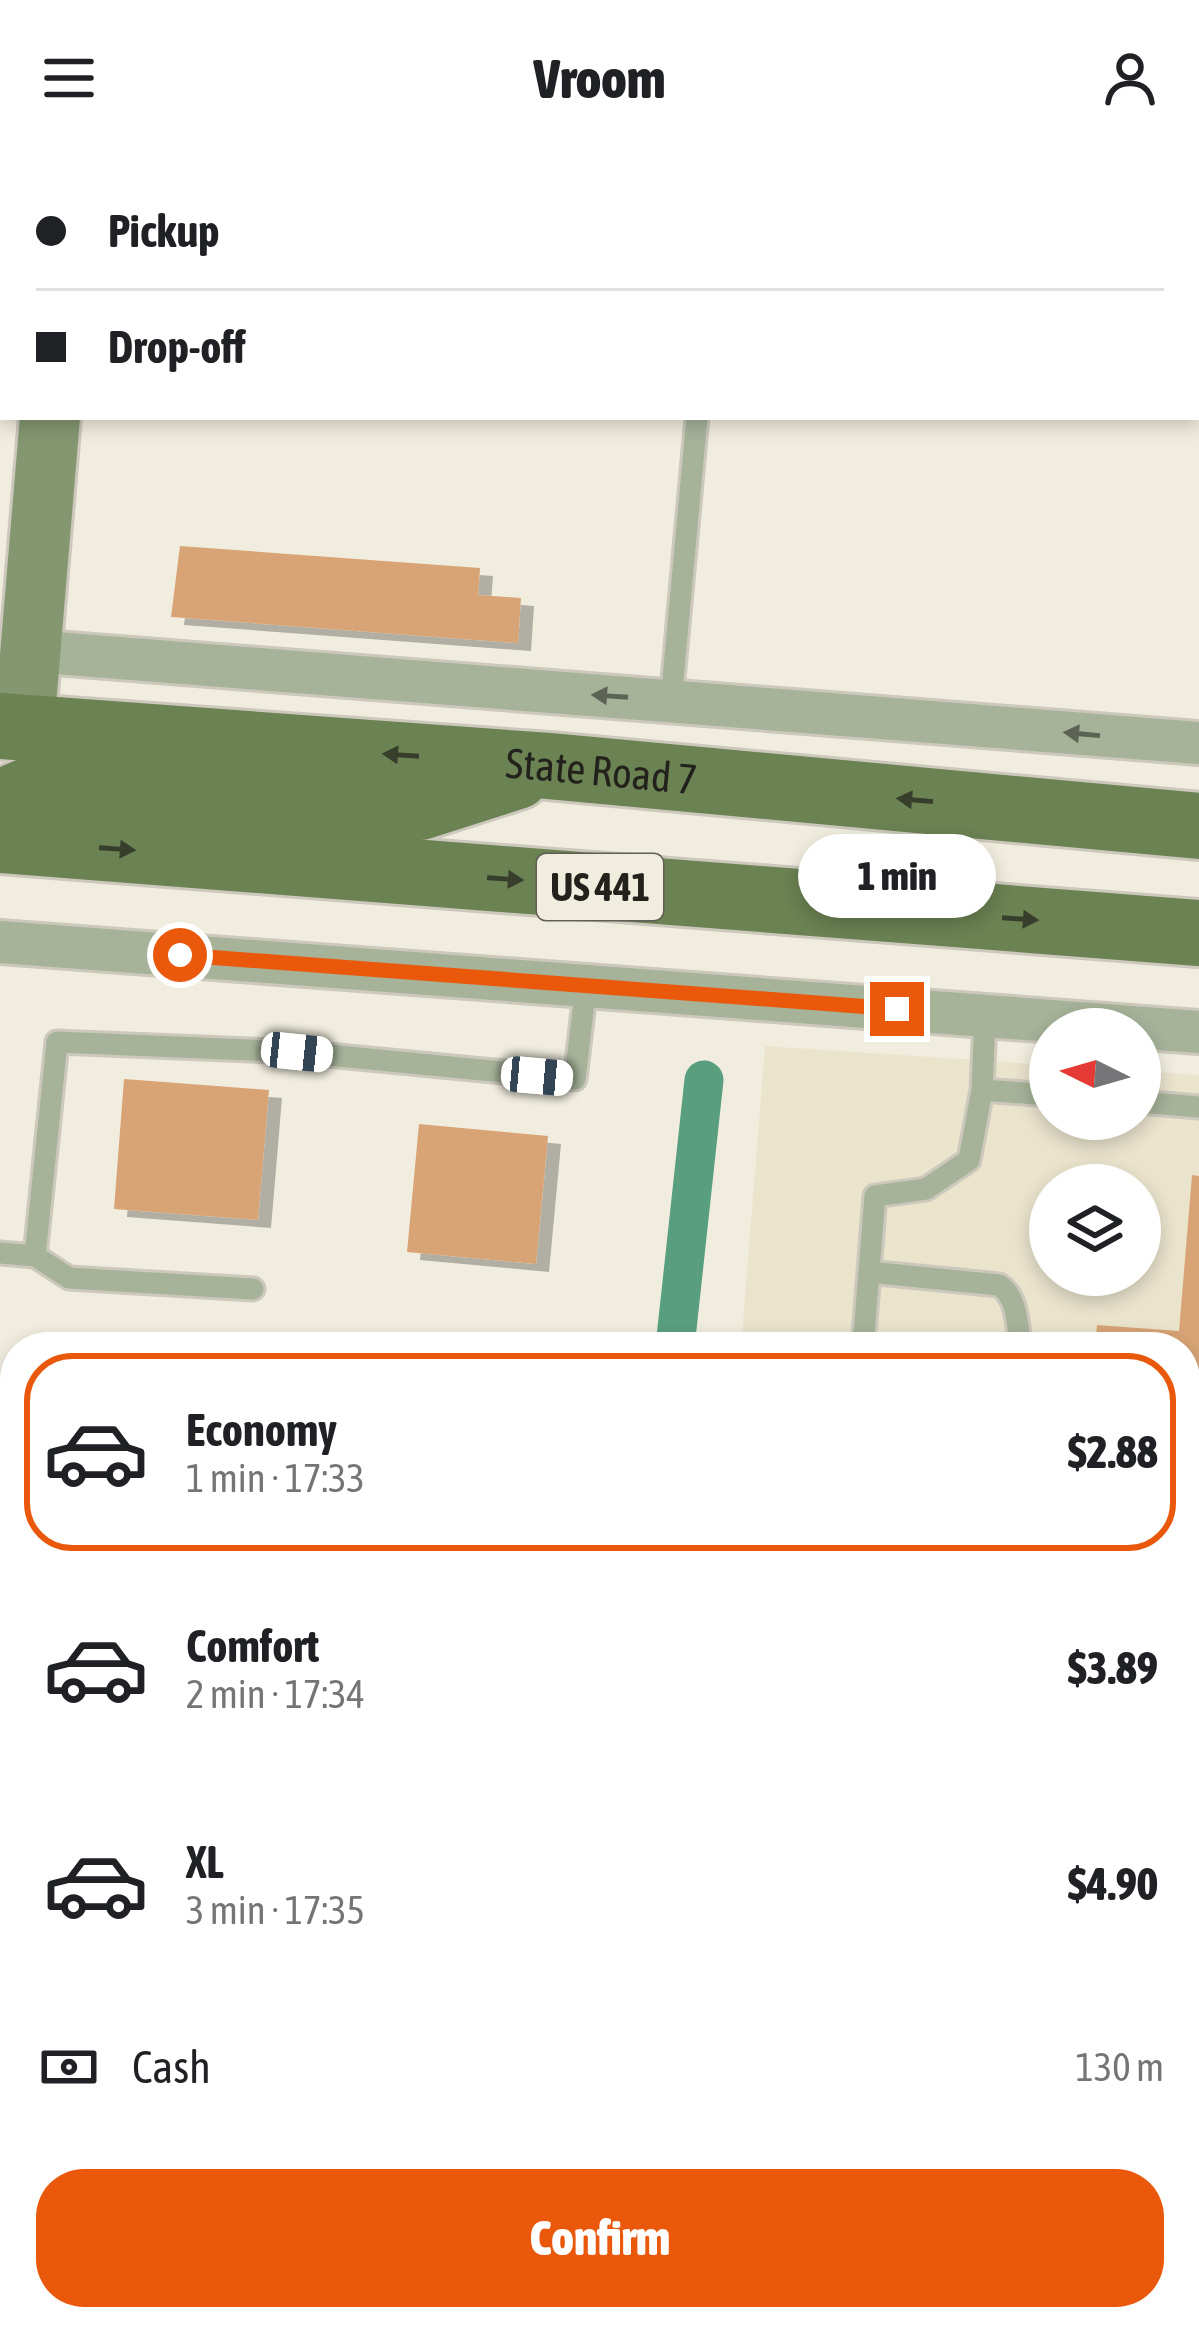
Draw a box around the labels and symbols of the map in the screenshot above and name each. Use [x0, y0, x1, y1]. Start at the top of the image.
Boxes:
one-way arrow [591, 687, 628, 706]
one-way arrow [1063, 724, 1100, 743]
street label: State Road 7 [504, 739, 699, 804]
one-way arrow [382, 746, 419, 765]
one-way arrow [896, 790, 933, 809]
callout: 1 min [798, 835, 996, 919]
one-way arrow [99, 840, 136, 859]
road number: US 441 [537, 854, 663, 920]
one-way arrow [487, 870, 525, 889]
one-way arrow [1002, 910, 1039, 929]
route start [153, 928, 207, 982]
route end [870, 982, 924, 1036]
north arrow [1029, 1008, 1161, 1140]
car [259, 1030, 335, 1074]
car [500, 1055, 574, 1097]

